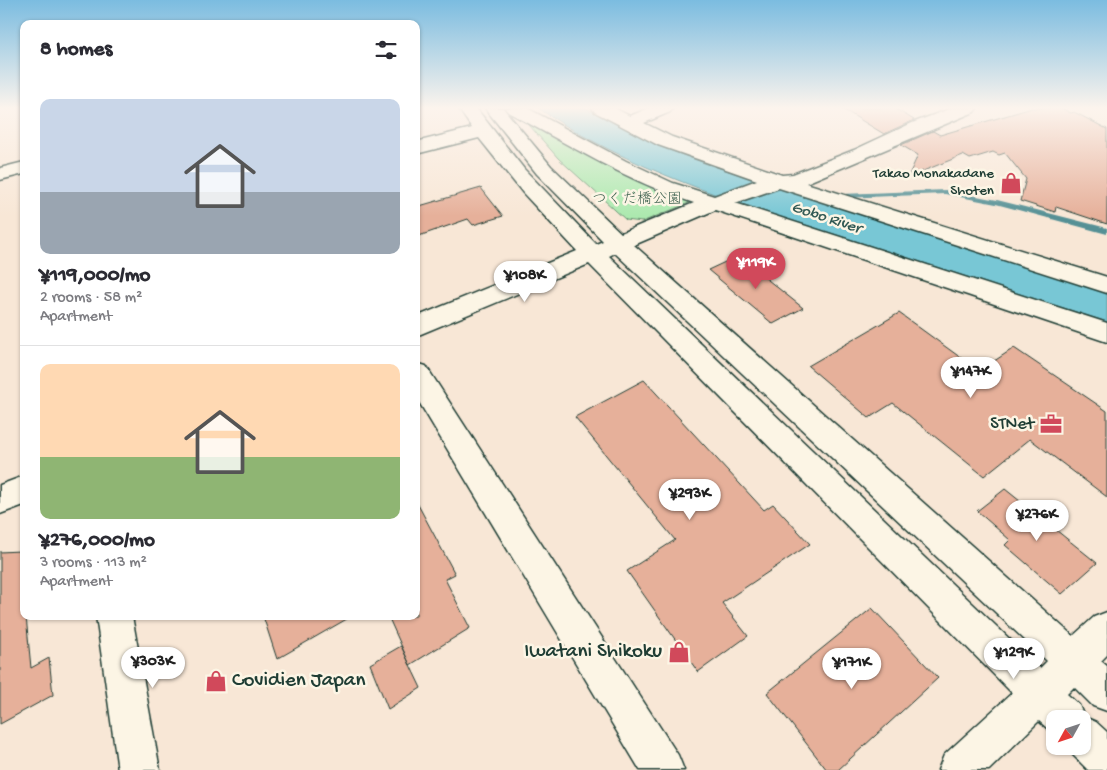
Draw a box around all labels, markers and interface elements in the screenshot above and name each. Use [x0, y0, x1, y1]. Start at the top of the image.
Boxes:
icon: filters [372, 36, 400, 64]
text: 8 homes [40, 38, 112, 63]
icon: home [175, 131, 265, 221]
place label: Takao Monakadane Shoten [872, 165, 994, 200]
shop icon: Takao Monakadane Shoten [998, 170, 1024, 196]
park label: つくだ橋公園 [592, 191, 682, 209]
water label: Gobo River [789, 199, 866, 240]
pin: ¥119K [721, 248, 791, 290]
text: ¥119K [737, 254, 775, 273]
pin: ¥108K [490, 260, 560, 303]
text: ¥119,000/mo [40, 264, 150, 289]
text: ¥108K [505, 267, 545, 286]
text: 2 rooms · 58 m² [40, 289, 142, 308]
text: Apartment [40, 308, 112, 327]
pin: ¥147K [936, 356, 1006, 399]
text: ¥147K [952, 363, 990, 382]
icon: home [175, 397, 265, 487]
office icon: STNet [1038, 411, 1064, 437]
place label: STNet [990, 414, 1036, 435]
pin: ¥293K [655, 478, 725, 521]
text: ¥293K [670, 485, 710, 504]
pin: ¥276K [1002, 500, 1072, 542]
text: ¥276K [1017, 506, 1057, 525]
text: ¥276,000/mo [40, 529, 155, 554]
text: 3 rooms · 113 m² [40, 554, 147, 573]
text: Apartment [40, 573, 112, 592]
pin: ¥129K [979, 638, 1049, 680]
shop icon: Iwatani Shikoku [666, 639, 692, 665]
place label: Iwatani Shikoku [524, 640, 662, 665]
text: ¥129K [995, 644, 1033, 663]
pin: ¥303K [118, 646, 188, 689]
pin: ¥171K [817, 648, 887, 690]
text: ¥303K [132, 653, 174, 672]
text: ¥171K [833, 654, 871, 673]
shop icon: Covidien Japan [203, 668, 229, 694]
place label: Covidien Japan [232, 669, 366, 694]
north arrow [1046, 710, 1091, 755]
map controls [1046, 710, 1091, 755]

